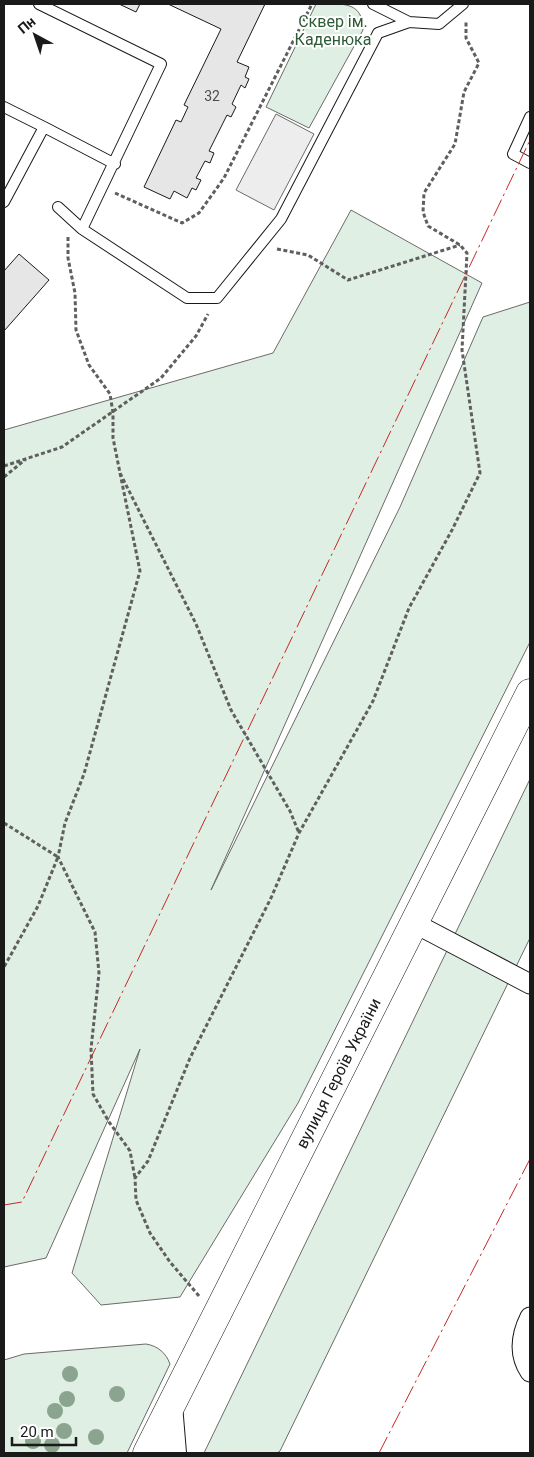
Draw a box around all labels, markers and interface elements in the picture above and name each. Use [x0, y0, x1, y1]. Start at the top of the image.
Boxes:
north arrow [10, 10, 60, 60]
park label: Сквер ім. Каденюка [295, 12, 371, 49]
text: Пн [15, 13, 39, 37]
house number: 32 [204, 88, 220, 104]
street label: вулиця Героїв України [292, 995, 385, 1152]
scale bar [12, 1414, 76, 1446]
text: 20 m [20, 1423, 54, 1441]

